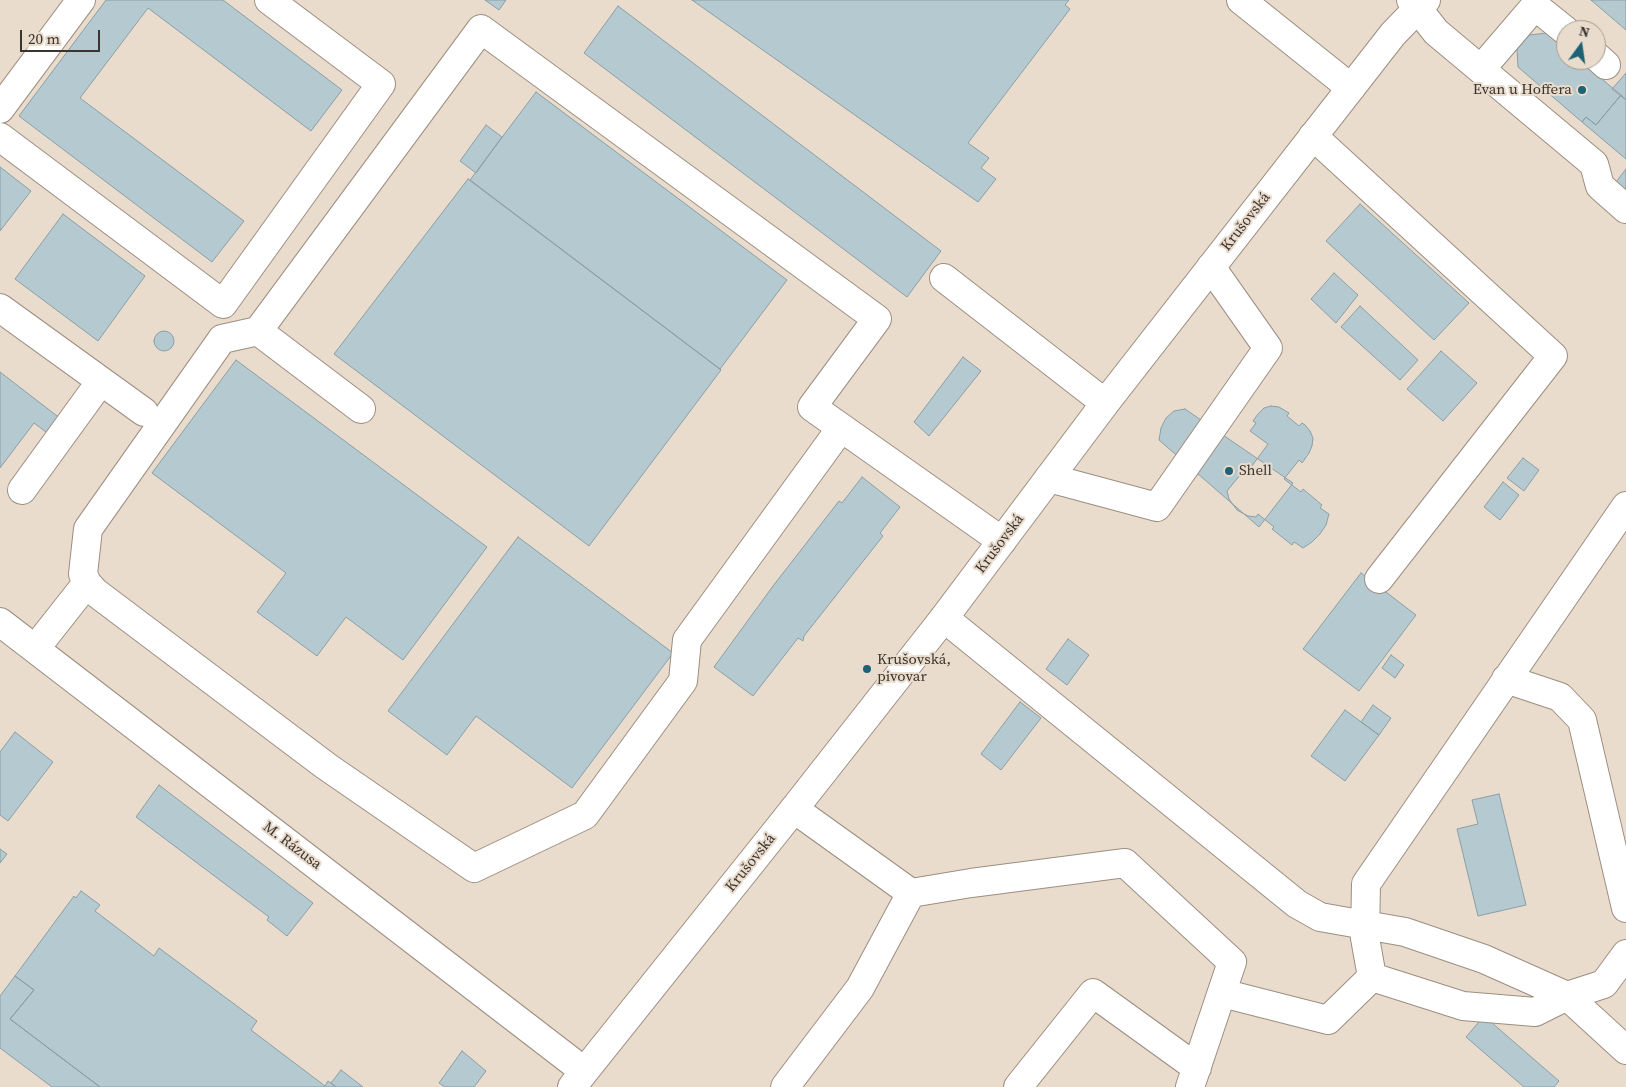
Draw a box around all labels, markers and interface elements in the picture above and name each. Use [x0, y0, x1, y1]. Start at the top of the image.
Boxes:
scale bar [22, 20, 102, 52]
north arrow [1556, 20, 1606, 70]
text: N [1577, 20, 1592, 42]
text: 20 m [28, 28, 60, 49]
place label: Evan u Hoffera [1473, 81, 1572, 99]
marker: Evan u Hoffera [1576, 84, 1588, 96]
street label: Krušovská [1218, 189, 1274, 255]
place label: Shell [1239, 462, 1272, 480]
marker: Shell [1223, 465, 1235, 477]
street label: Krušovská [972, 511, 1028, 577]
place label: Krušovská, pivovar [877, 651, 951, 686]
marker: Krušovská, pivovar [861, 663, 873, 675]
street label: M. Rázusa [259, 818, 325, 874]
street label: Krušovská [722, 830, 780, 896]

